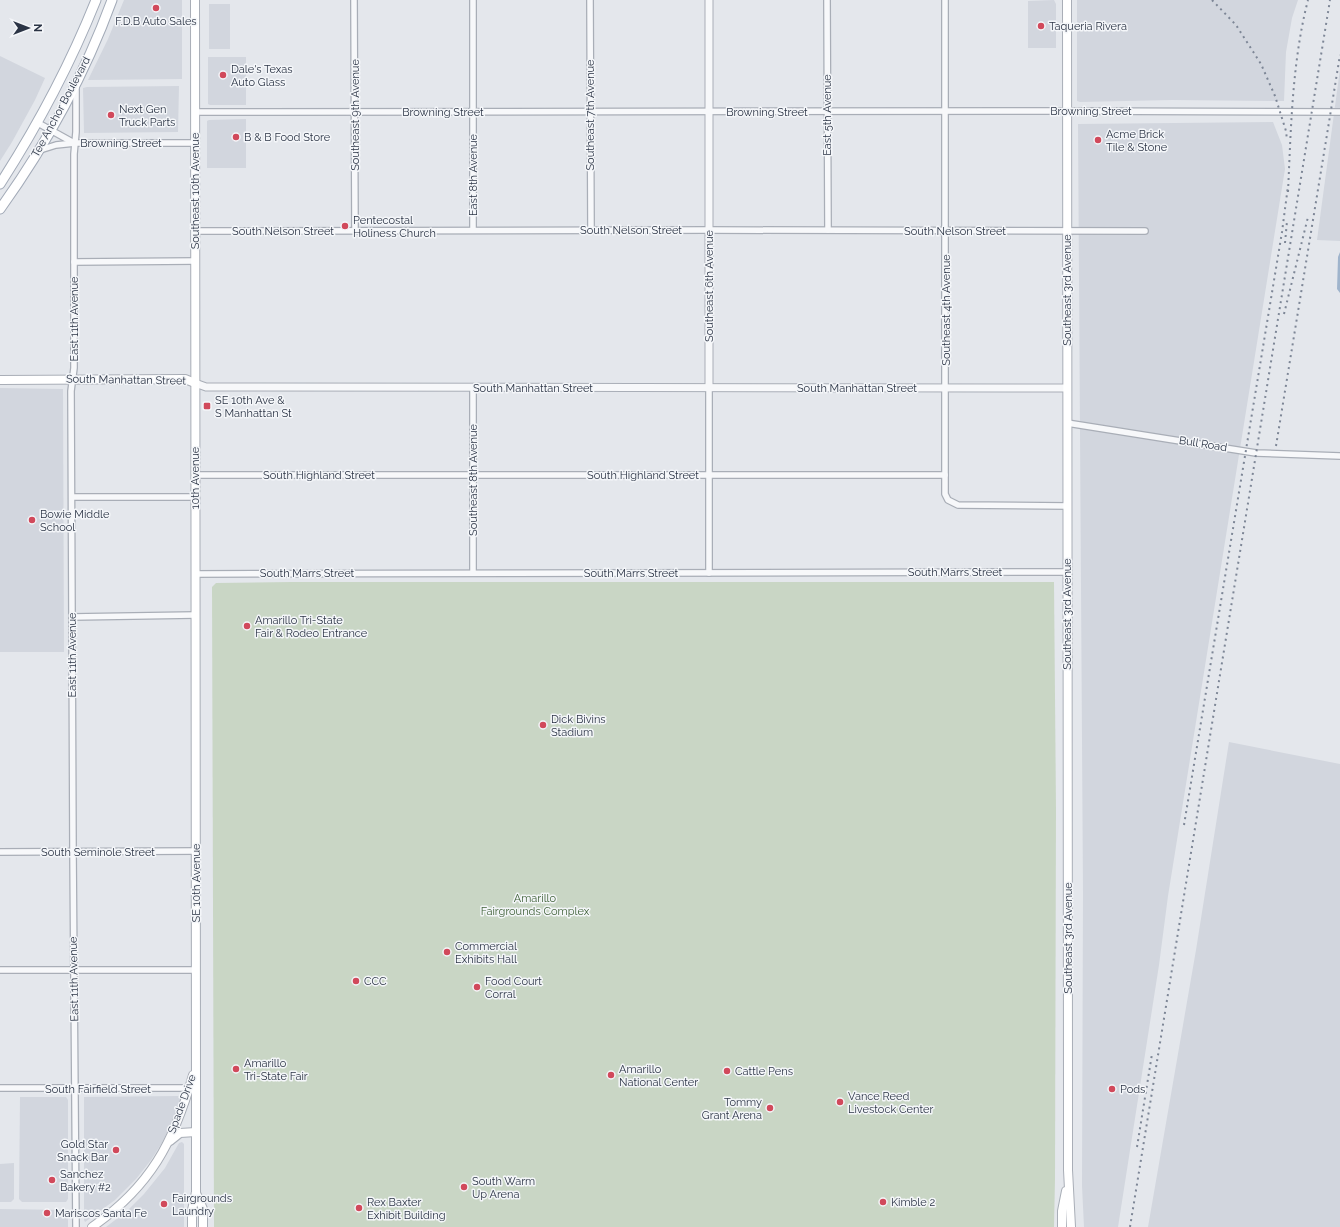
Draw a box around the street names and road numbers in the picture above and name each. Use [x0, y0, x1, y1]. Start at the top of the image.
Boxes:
street label: Tee Anchor Boulevard [29, 54, 93, 160]
street label: Southeast 9th Avenue [349, 59, 362, 171]
street label: Southeast 7th Avenue [584, 59, 597, 171]
street label: East 5th Avenue [821, 74, 834, 156]
street label: Browning Street [1050, 105, 1132, 118]
street label: Browning Street [402, 106, 484, 119]
street label: Browning Street [726, 106, 808, 119]
street label: Southeast 10th Avenue [189, 132, 202, 249]
street label: East 8th Avenue [467, 133, 480, 216]
street label: Browning Street [80, 137, 162, 150]
street label: South Nelson Street [580, 224, 682, 237]
street label: South Nelson Street [232, 225, 334, 238]
street label: South Nelson Street [904, 225, 1006, 238]
street label: Southeast 6th Avenue [703, 230, 716, 342]
street label: Southeast 3rd Avenue [1061, 234, 1074, 346]
street label: Southeast 4th Avenue [940, 254, 953, 366]
street label: East 11th Avenue [68, 276, 81, 362]
street label: South Manhattan Street [66, 372, 186, 388]
street label: South Manhattan Street [473, 382, 593, 395]
street label: South Manhattan Street [797, 382, 917, 395]
street label: Southeast 8th Avenue [467, 424, 480, 536]
street label: Bull Road [1178, 434, 1228, 454]
street label: 10th Avenue [189, 446, 202, 509]
street label: South Highland Street [263, 469, 375, 482]
street label: South Highland Street [587, 469, 699, 482]
street label: Southeast 3rd Avenue [1061, 558, 1074, 670]
street label: South Marrs Street [908, 566, 1003, 579]
street label: South Marrs Street [260, 567, 355, 580]
street label: South Marrs Street [584, 567, 679, 580]
street label: East 11th Avenue [66, 612, 79, 698]
street label: SE 10th Avenue [190, 843, 203, 922]
street label: South Seminole Street [41, 846, 155, 859]
street label: Southeast 3rd Avenue [1062, 882, 1075, 994]
street label: East 11th Avenue [67, 936, 81, 1022]
street label: Spade Drive [165, 1072, 199, 1135]
street label: South Fairfield Street [45, 1083, 151, 1096]

